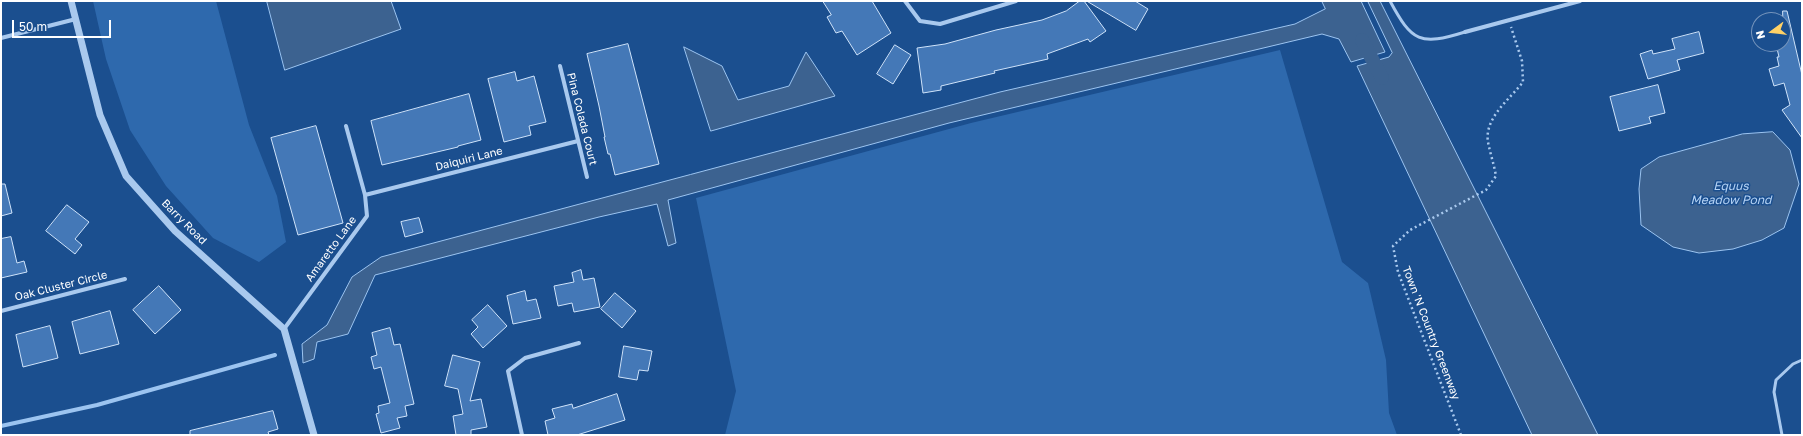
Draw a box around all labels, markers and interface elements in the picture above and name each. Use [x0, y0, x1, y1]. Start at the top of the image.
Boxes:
scale bar [14, 12, 113, 38]
north arrow [1751, 12, 1791, 52]
text: 50 m [19, 19, 47, 34]
text: N [1753, 29, 1767, 41]
street label: Pina Colada Court [564, 71, 600, 167]
street label: Daiquiri Lane [434, 144, 504, 174]
water label: Equus Meadow Pond [1691, 179, 1771, 207]
street label: Barry Road [159, 197, 209, 247]
street label: Amaretto Lane [303, 214, 359, 284]
street label: Town 'N Country Greenway [1399, 264, 1463, 402]
street label: Oak Cluster Circle [13, 268, 109, 304]

